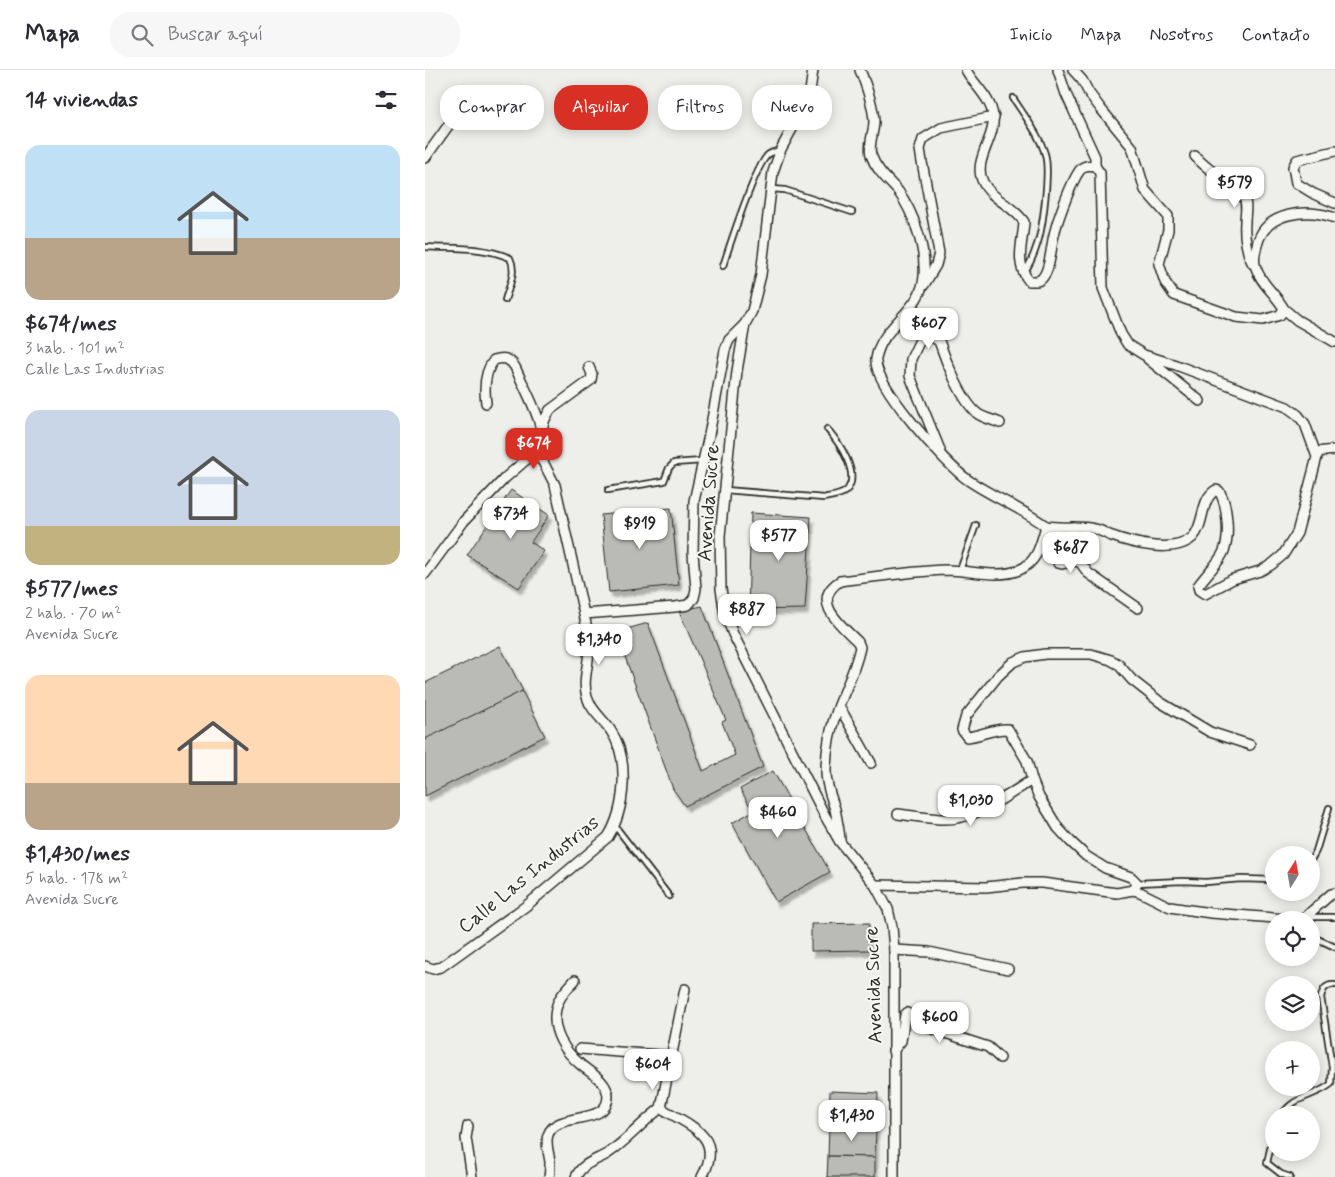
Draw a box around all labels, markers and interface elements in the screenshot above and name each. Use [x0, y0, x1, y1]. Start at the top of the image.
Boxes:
search box [110, 12, 460, 57]
text: Mapa [25, 19, 80, 50]
icon: search [128, 21, 156, 49]
text: Buscar aquí [168, 22, 263, 47]
text: Inicio [1010, 23, 1052, 47]
text: Mapa [1080, 23, 1121, 47]
text: Nosotros [1149, 23, 1214, 47]
text: Contacto [1242, 23, 1310, 47]
chip: Comprar [440, 85, 544, 130]
chip: Alquilar [554, 85, 648, 130]
chip: Filtros [658, 85, 742, 130]
chip: Nuevo [752, 85, 832, 130]
text: 14 viviendas [25, 86, 138, 114]
icon: filters [372, 86, 400, 114]
pin: $579 [1205, 166, 1265, 209]
text: $579 [1217, 172, 1253, 193]
icon: home [168, 178, 258, 268]
pin: $607 [899, 308, 959, 350]
text: $674/mes [25, 310, 117, 338]
text: $607 [911, 313, 947, 334]
text: 3 hab. · 101 m² [25, 338, 124, 359]
text: Calle Las Industrias [25, 359, 164, 380]
pin: $674 [504, 428, 564, 470]
text: $674 [516, 433, 552, 454]
icon: home [168, 443, 258, 533]
street label: Avenida Sucre [691, 444, 727, 562]
pin: $734 [481, 498, 541, 540]
text: $734 [493, 503, 529, 524]
pin: $919 [610, 508, 670, 550]
text: $919 [624, 513, 656, 534]
pin: $577 [749, 520, 809, 562]
text: $577 [761, 525, 797, 546]
pin: $687 [1041, 532, 1101, 574]
text: $687 [1053, 537, 1089, 558]
text: $577/mes [25, 575, 118, 603]
pin: $887 [717, 594, 777, 636]
text: $887 [729, 599, 765, 620]
text: 2 hab. · 70 m² [25, 603, 121, 624]
text: Avenida Sucre [25, 624, 119, 645]
pin: $1,340 [558, 624, 640, 666]
text: $1,340 [576, 629, 622, 650]
icon: home [168, 708, 258, 798]
pin: $1,030 [930, 784, 1012, 827]
text: $1,030 [949, 790, 993, 811]
pin: $460 [748, 796, 808, 839]
text: $460 [759, 802, 797, 823]
street label: Calle Las Industrias [453, 810, 605, 940]
text: $1,430/mes [25, 840, 130, 868]
north arrow [1265, 846, 1320, 901]
map controls [1265, 846, 1320, 1161]
text: 5 hab. · 178 m² [25, 868, 128, 889]
text: Avenida Sucre [25, 889, 119, 910]
button: locate [1265, 911, 1320, 966]
street label: Avenida Sucre [858, 926, 890, 1044]
button: layers [1265, 976, 1320, 1031]
pin: $600 [910, 1002, 970, 1044]
text: $600 [922, 1007, 958, 1028]
button: + [1265, 1041, 1320, 1096]
pin: $604 [623, 1048, 683, 1091]
text: $604 [635, 1054, 671, 1075]
pin: $1,430 [811, 1100, 893, 1142]
text: $1,430 [829, 1105, 875, 1126]
button: − [1265, 1106, 1320, 1161]

